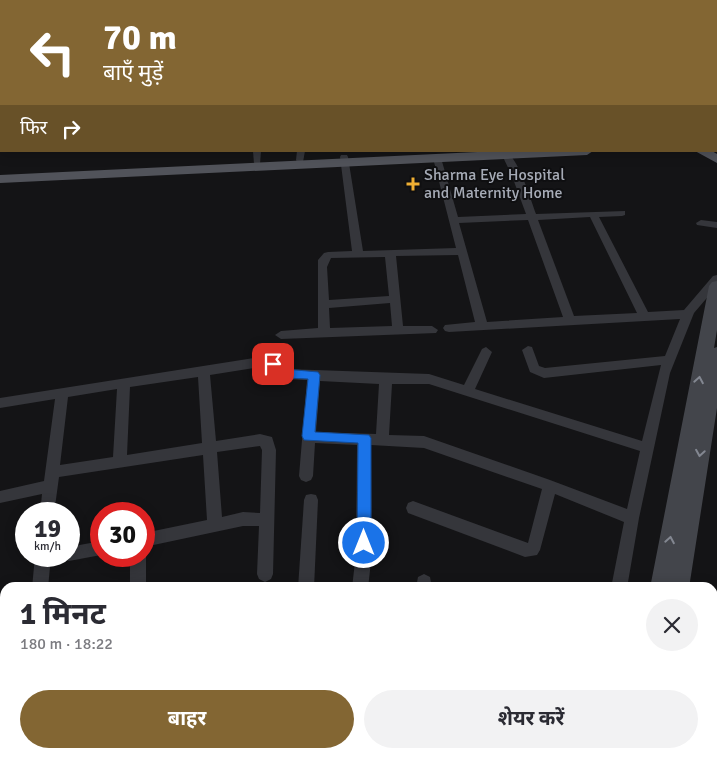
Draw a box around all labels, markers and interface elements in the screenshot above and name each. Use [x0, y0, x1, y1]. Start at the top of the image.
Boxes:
text: 70 m [103, 16, 177, 59]
icon: left [20, 20, 85, 85]
text: बाएँ मुड़ें [103, 59, 163, 86]
icon: right [57, 115, 85, 143]
text: फिर [20, 116, 47, 140]
place label: Sharma Eye Hospital and Maternity Home [424, 165, 565, 203]
marker: Sharma Eye Hospital and Maternity Home [406, 177, 420, 191]
pin [252, 343, 294, 385]
icon: arrive [259, 350, 287, 378]
one-way arrow [693, 375, 703, 384]
one-way arrow [696, 448, 706, 457]
speed limit sign: 30 [90, 502, 155, 567]
text: 19 [34, 513, 61, 544]
position arrow [337, 516, 389, 568]
one-way arrow [664, 535, 674, 544]
text: km/h [34, 539, 61, 554]
text: 1 मिनट [20, 596, 106, 633]
button: close [646, 599, 698, 651]
text: 180 m · 18:22 [20, 634, 113, 654]
button: बाहर [20, 690, 354, 748]
button: शेयर करें [364, 690, 698, 748]

